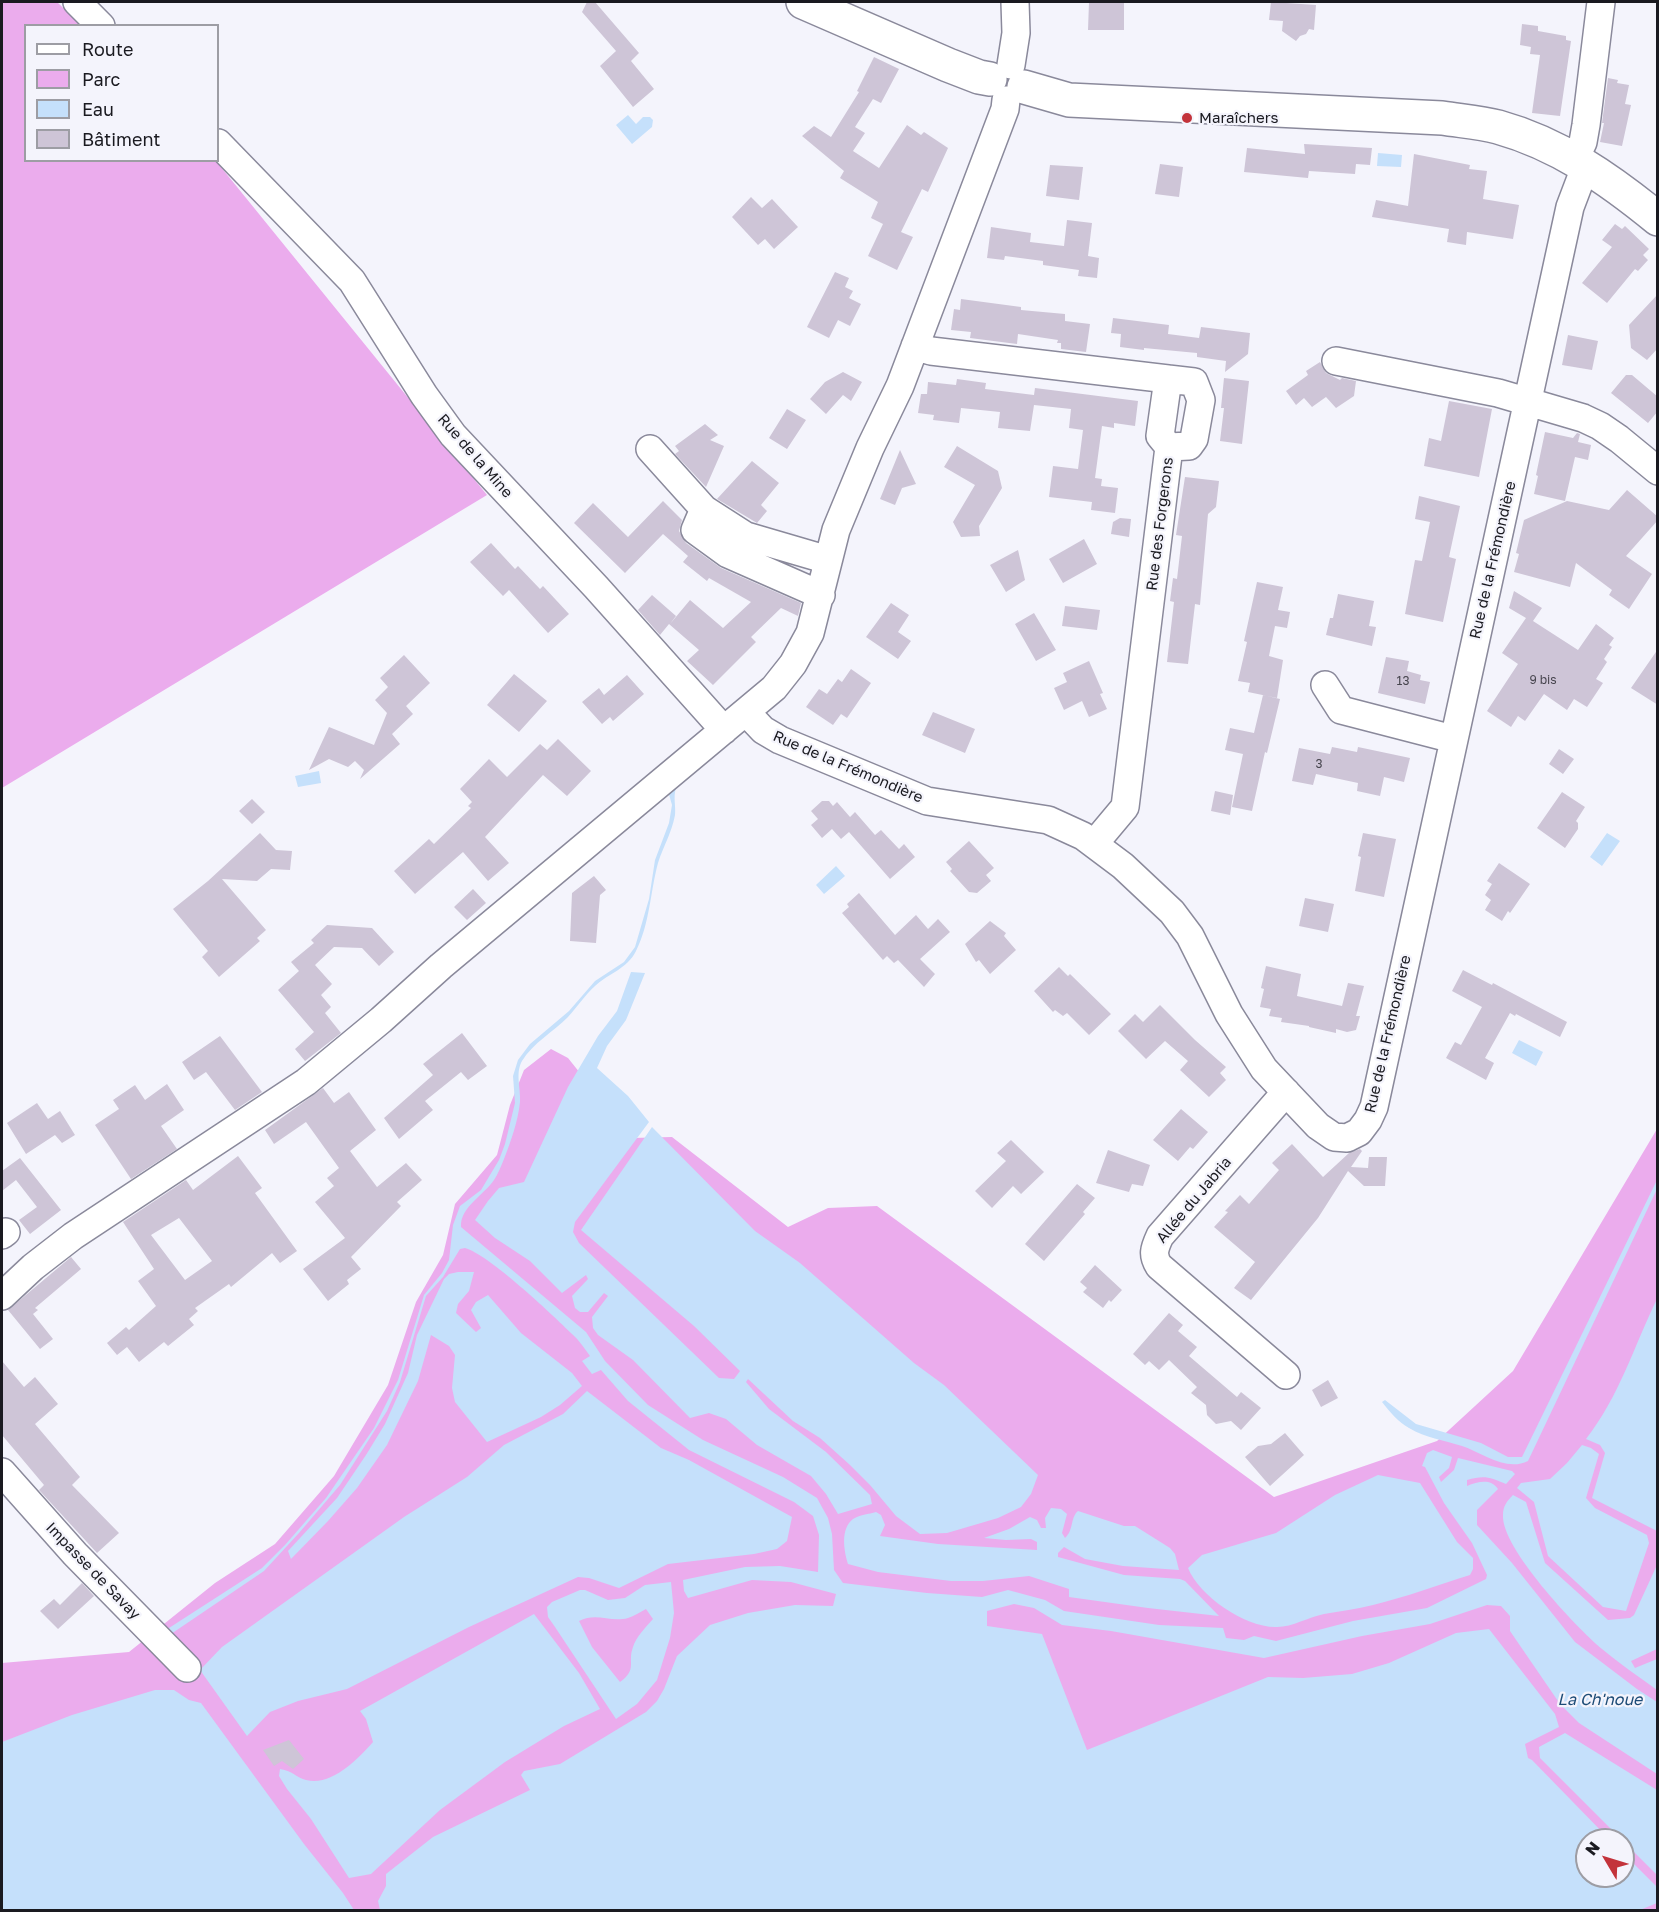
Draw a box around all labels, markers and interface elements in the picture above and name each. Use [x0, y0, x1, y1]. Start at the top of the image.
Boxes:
legend [24, 24, 219, 162]
text: Route [82, 38, 133, 60]
text: Parc [82, 68, 120, 90]
text: Eau [82, 98, 114, 120]
place label: Maraîchers [1199, 109, 1278, 127]
marker: Maraîchers [1180, 111, 1194, 125]
text: Bâtiment [82, 128, 161, 150]
street label: Rue de la Mine [434, 410, 516, 502]
street label: Rue des Forgerons [1143, 456, 1177, 592]
street label: Rue de la Frémondière [1466, 479, 1520, 641]
house number: 9 bis [1529, 673, 1557, 687]
house number: 13 [1397, 674, 1409, 688]
street label: Rue de la Frémondière [770, 727, 926, 807]
house number: 3 [1315, 757, 1323, 771]
street label: Rue de la Frémondière [1361, 953, 1415, 1115]
street label: Allée du Jabria [1153, 1153, 1235, 1247]
street label: Impasse de Savay [42, 1519, 144, 1623]
water label: La Ch'noue [1558, 1690, 1642, 1710]
north arrow [1575, 1828, 1635, 1888]
text: N [1581, 1837, 1604, 1859]

